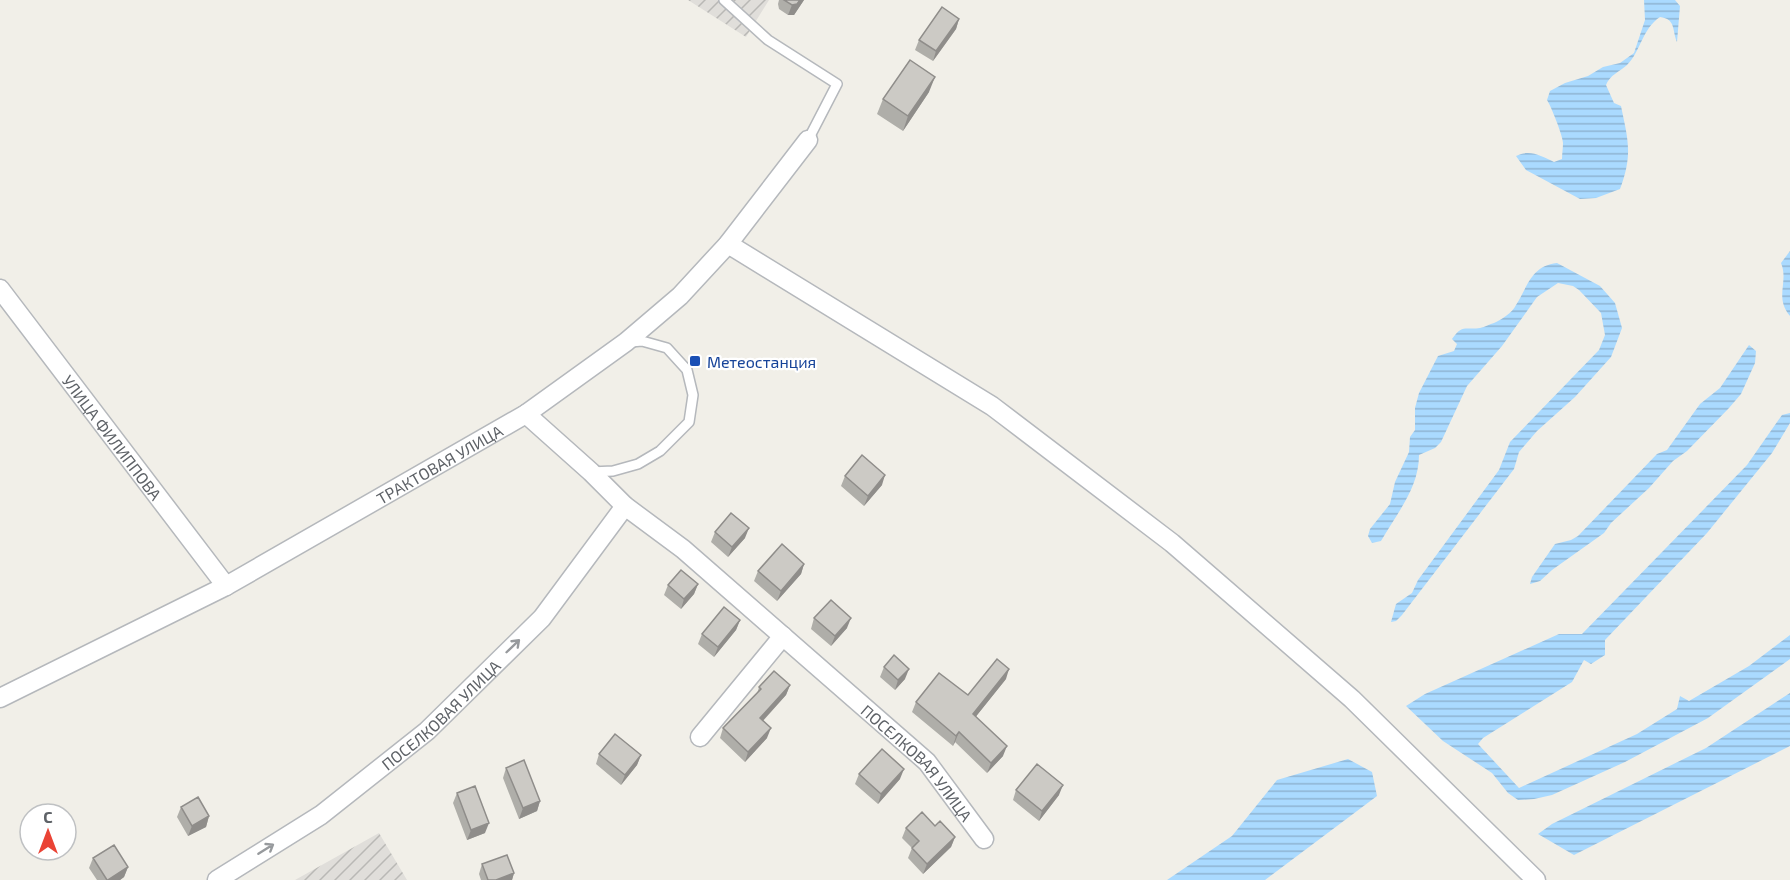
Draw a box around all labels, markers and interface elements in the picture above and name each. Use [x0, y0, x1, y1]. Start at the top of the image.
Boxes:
place label: Метеостанция [707, 352, 816, 371]
marker: Метеостанция [688, 354, 702, 368]
street label: УЛИЦА ФИЛИППОВА [59, 371, 166, 503]
street label: ТРАКТОВАЯ УЛИЦА [373, 420, 506, 507]
one-way arrow [506, 639, 521, 653]
street label: ПОСЕЛКОВАЯ УЛИЦА [377, 655, 504, 773]
street label: ПОСЕЛКОВАЯ УЛИЦА [858, 700, 977, 825]
north arrow [18, 802, 78, 862]
text: С [43, 807, 53, 826]
one-way arrow [257, 843, 274, 855]

